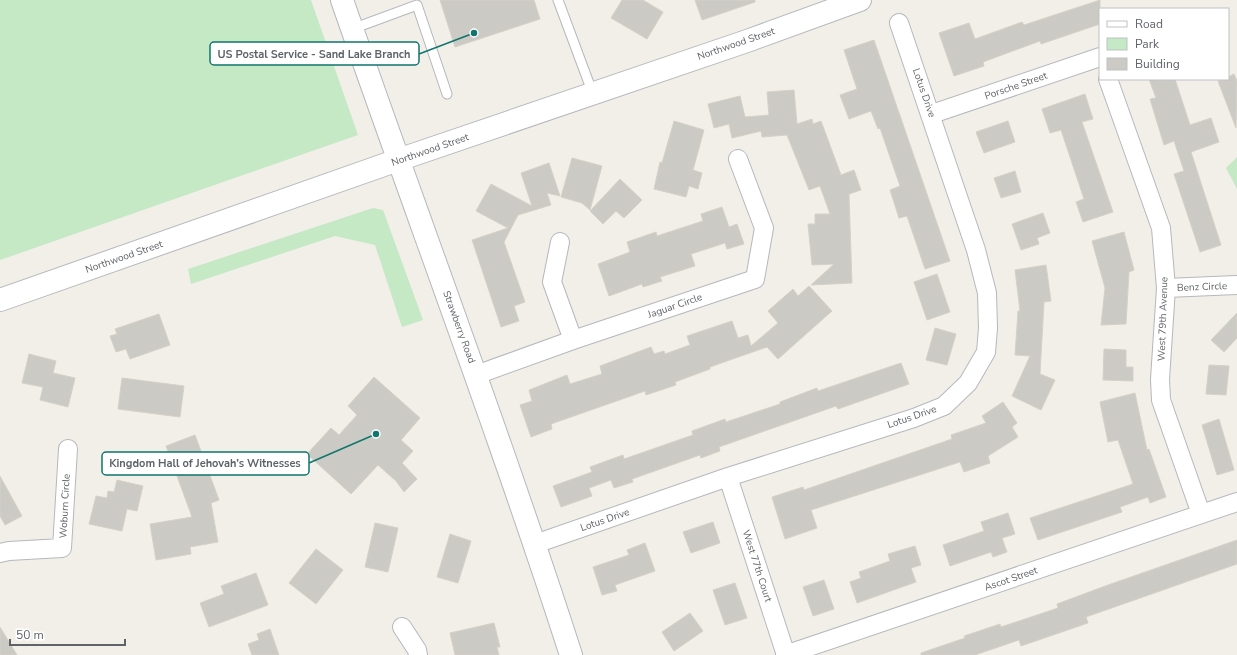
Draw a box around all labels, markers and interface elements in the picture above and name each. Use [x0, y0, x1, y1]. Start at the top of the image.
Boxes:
legend [1099, 8, 1229, 80]
text: Road [1135, 16, 1163, 32]
street label: Northwood Street [695, 24, 777, 64]
text: Park [1135, 36, 1160, 52]
callout: US Postal Service - Sand Lake Branch [210, 42, 419, 65]
text: US Postal Service - Sand Lake Branch [218, 47, 410, 62]
text: Building [1135, 56, 1180, 72]
street label: Lotus Drive [909, 67, 939, 119]
street label: Porsche Street [983, 69, 1050, 103]
street label: Northwood Street [389, 130, 471, 170]
street label: Northwood Street [83, 237, 165, 277]
street label: West 79th Avenue [1155, 277, 1171, 361]
street label: Benz Circle [1177, 279, 1227, 295]
street label: Strawberry Road [439, 289, 479, 365]
street label: Jaguar Circle [645, 290, 704, 322]
street label: Lotus Drive [886, 402, 938, 432]
callout: Kingdom Hall of Jehovah’s Witnesses [102, 452, 309, 475]
text: Kingdom Hall of Jehovah’s Witnesses [109, 456, 301, 471]
street label: Woburn Circle [56, 473, 74, 539]
street label: Lotus Drive [579, 505, 631, 535]
street label: West 77th Court [739, 528, 775, 604]
street label: Ascot Street [983, 563, 1040, 595]
scale bar [10, 621, 125, 647]
text: 50 m [16, 627, 44, 643]

